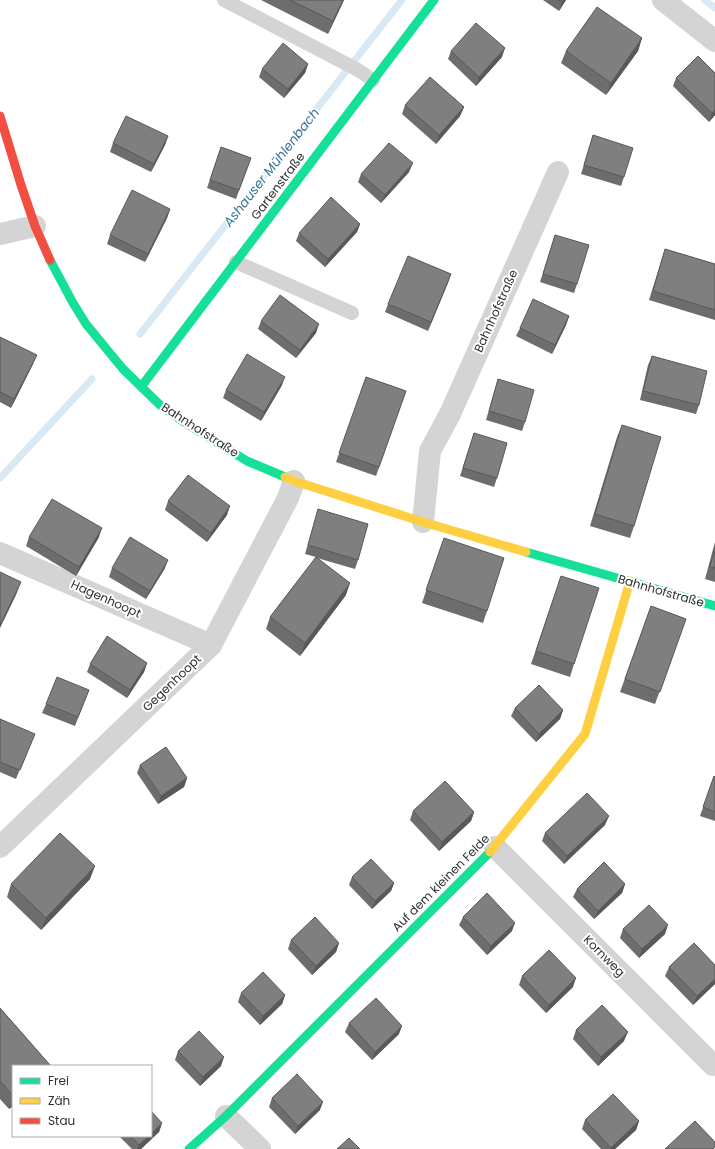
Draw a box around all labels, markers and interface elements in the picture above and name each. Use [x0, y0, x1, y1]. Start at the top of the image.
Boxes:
water label: Ashauser Mühlenbach [218, 104, 324, 231]
street label: Gartenstraße [247, 149, 309, 223]
street label: Bahnhofstraße [470, 267, 521, 355]
street label: Bahnhofstraße [158, 398, 242, 461]
street label: Bahnhofstraße [616, 570, 706, 611]
street label: Hagenhoopt [68, 575, 144, 622]
street label: Gegenhoopt [139, 650, 205, 715]
street label: Auf dem kleinen Felde [388, 830, 493, 935]
street label: Kornweg [580, 931, 629, 980]
legend [12, 1065, 152, 1137]
text: Frei [48, 1072, 69, 1089]
text: Zäh [48, 1092, 70, 1109]
text: Stau [48, 1112, 75, 1129]

